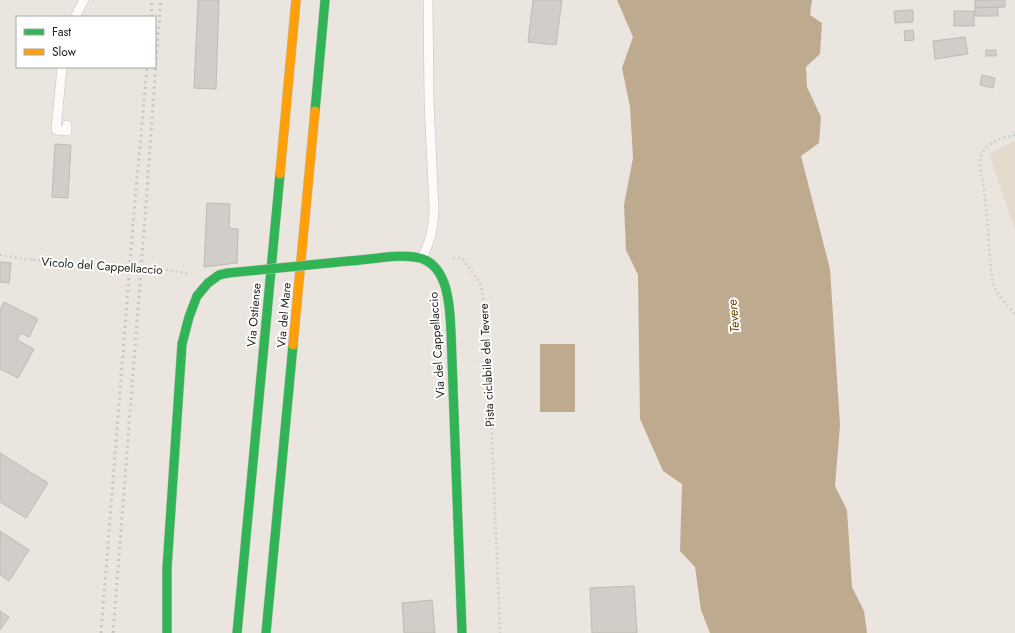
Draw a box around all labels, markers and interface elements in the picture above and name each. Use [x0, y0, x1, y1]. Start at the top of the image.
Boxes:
legend [16, 16, 156, 68]
text: Fast [52, 23, 71, 41]
text: Slow [52, 43, 77, 61]
street label: Vicolo del Cappellaccio [41, 253, 164, 279]
street label: Via Ostiense [242, 282, 266, 348]
street label: Via del Mare [272, 282, 296, 348]
street label: Via del Cappellaccio [424, 291, 450, 399]
water label: Tevere [723, 298, 744, 333]
street label: Pista ciclabile del Tevere [475, 303, 499, 427]

